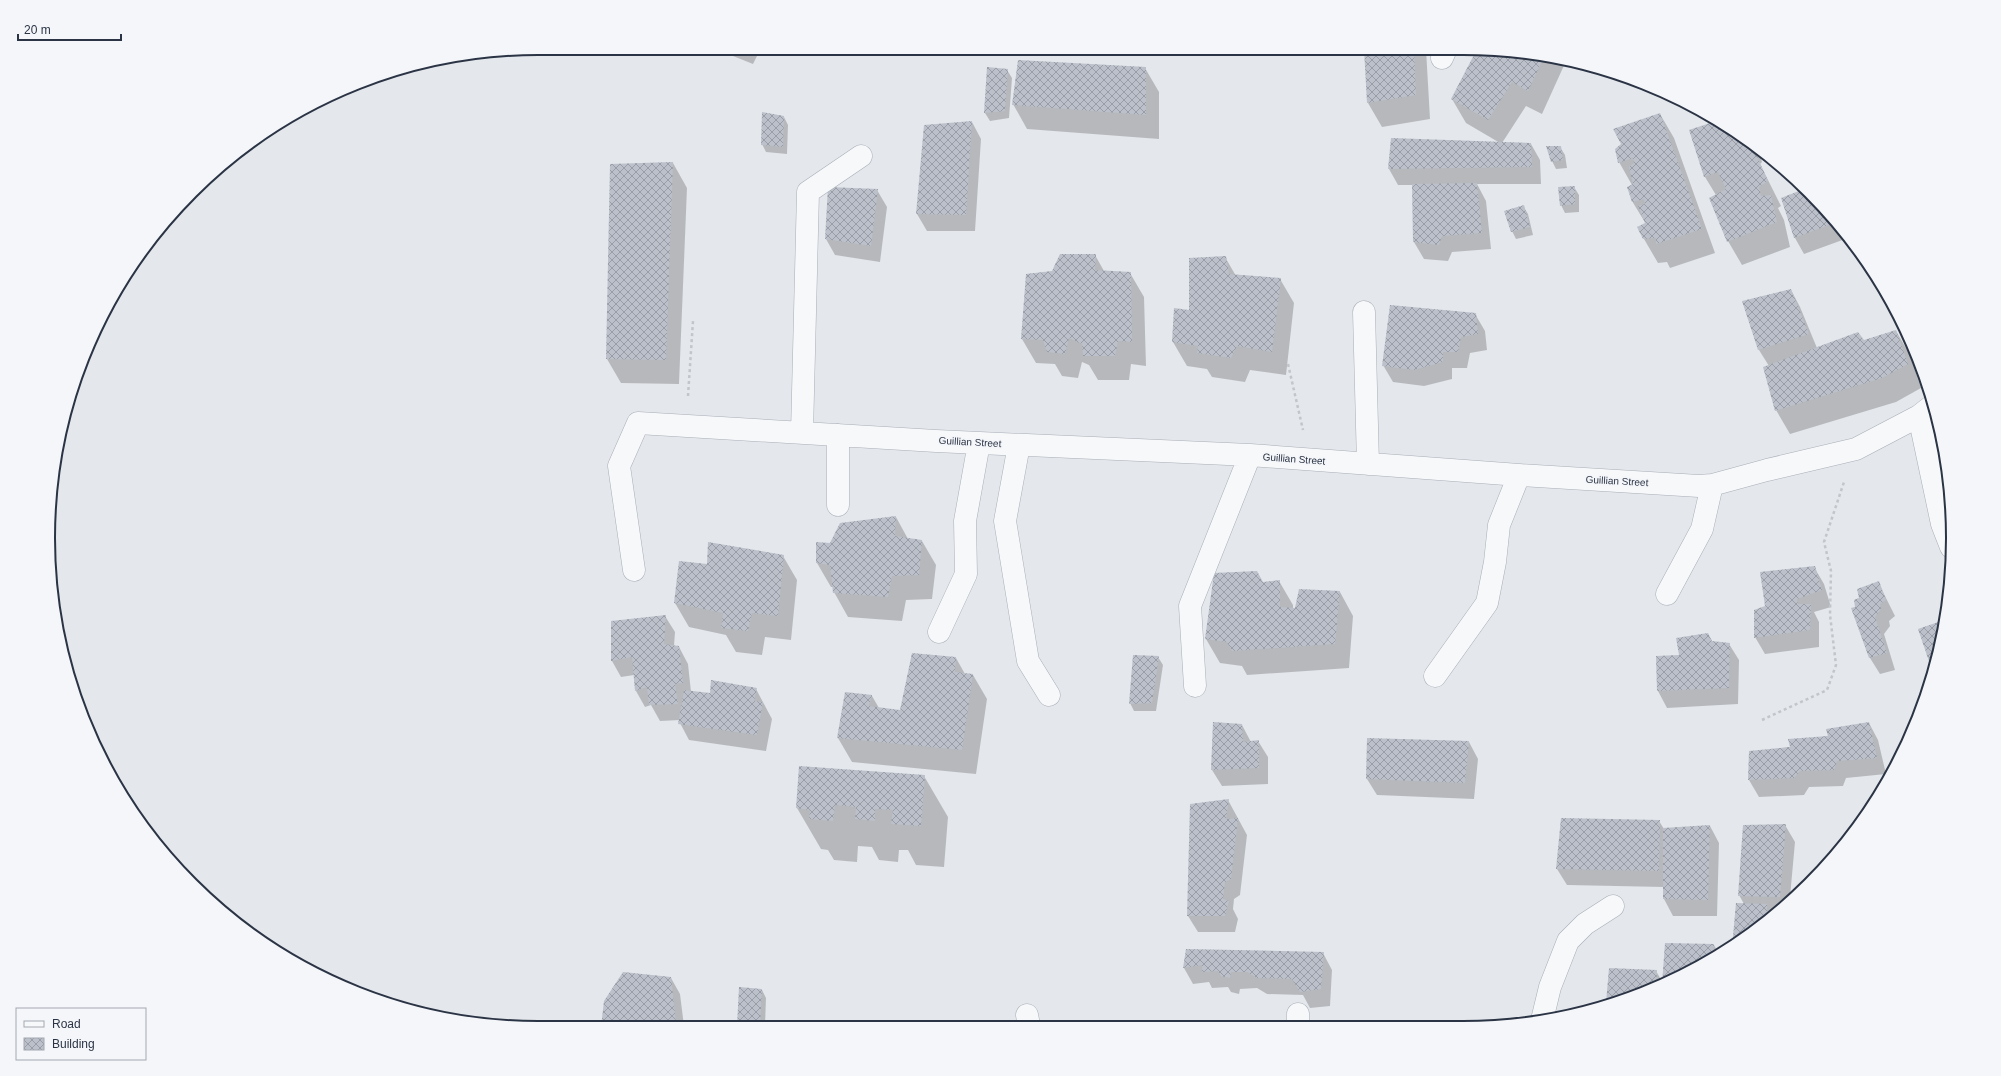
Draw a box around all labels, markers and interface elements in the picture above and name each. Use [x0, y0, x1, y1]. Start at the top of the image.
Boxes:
scale bar [18, 16, 121, 42]
text: 20 m [24, 23, 51, 37]
street label: Guillian Street [938, 435, 1002, 449]
street label: Guillian Street [1262, 451, 1326, 467]
street label: Guillian Street [1585, 474, 1649, 488]
legend [16, 1008, 146, 1060]
text: Road [52, 1017, 81, 1031]
text: Building [52, 1037, 95, 1051]

